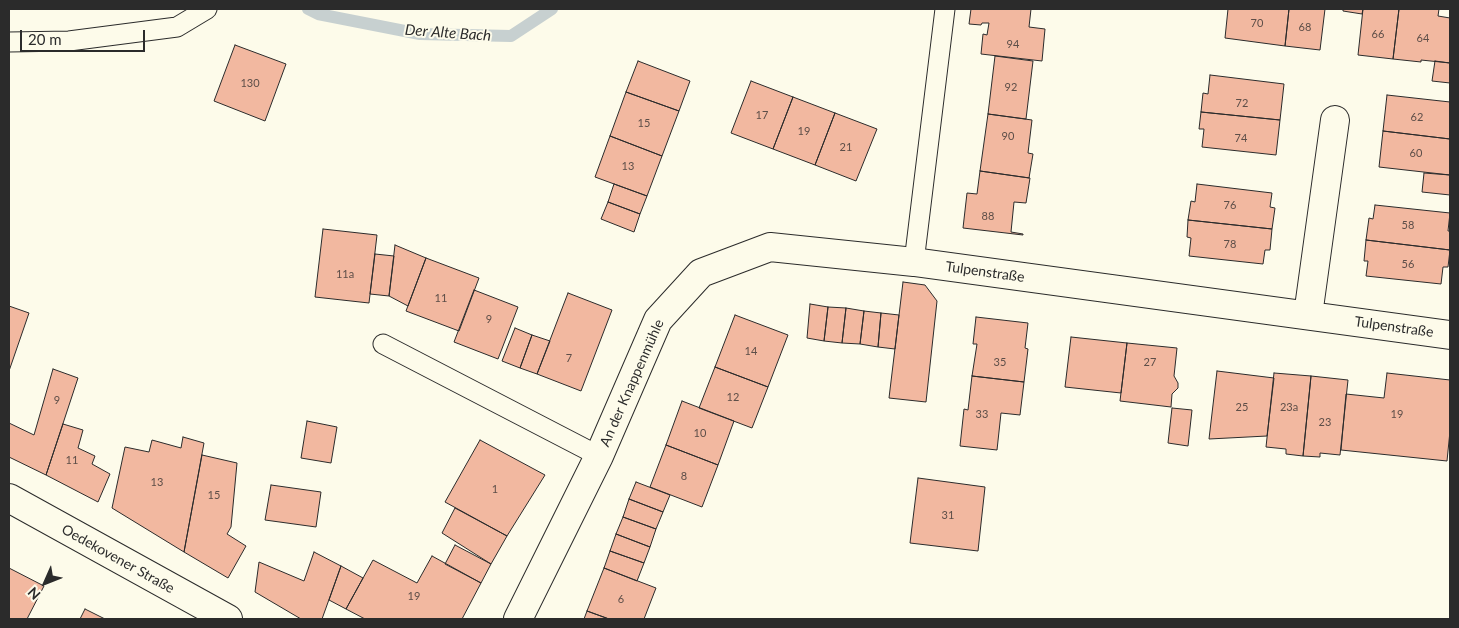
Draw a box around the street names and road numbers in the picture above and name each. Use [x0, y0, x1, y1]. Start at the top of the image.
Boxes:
street label: Tulpenstraße [944, 258, 1026, 286]
street label: Tulpenstraße [1353, 313, 1435, 341]
street label: An der Knappenmühle [596, 317, 668, 449]
street label: Oedekovener Straße [59, 521, 177, 597]

